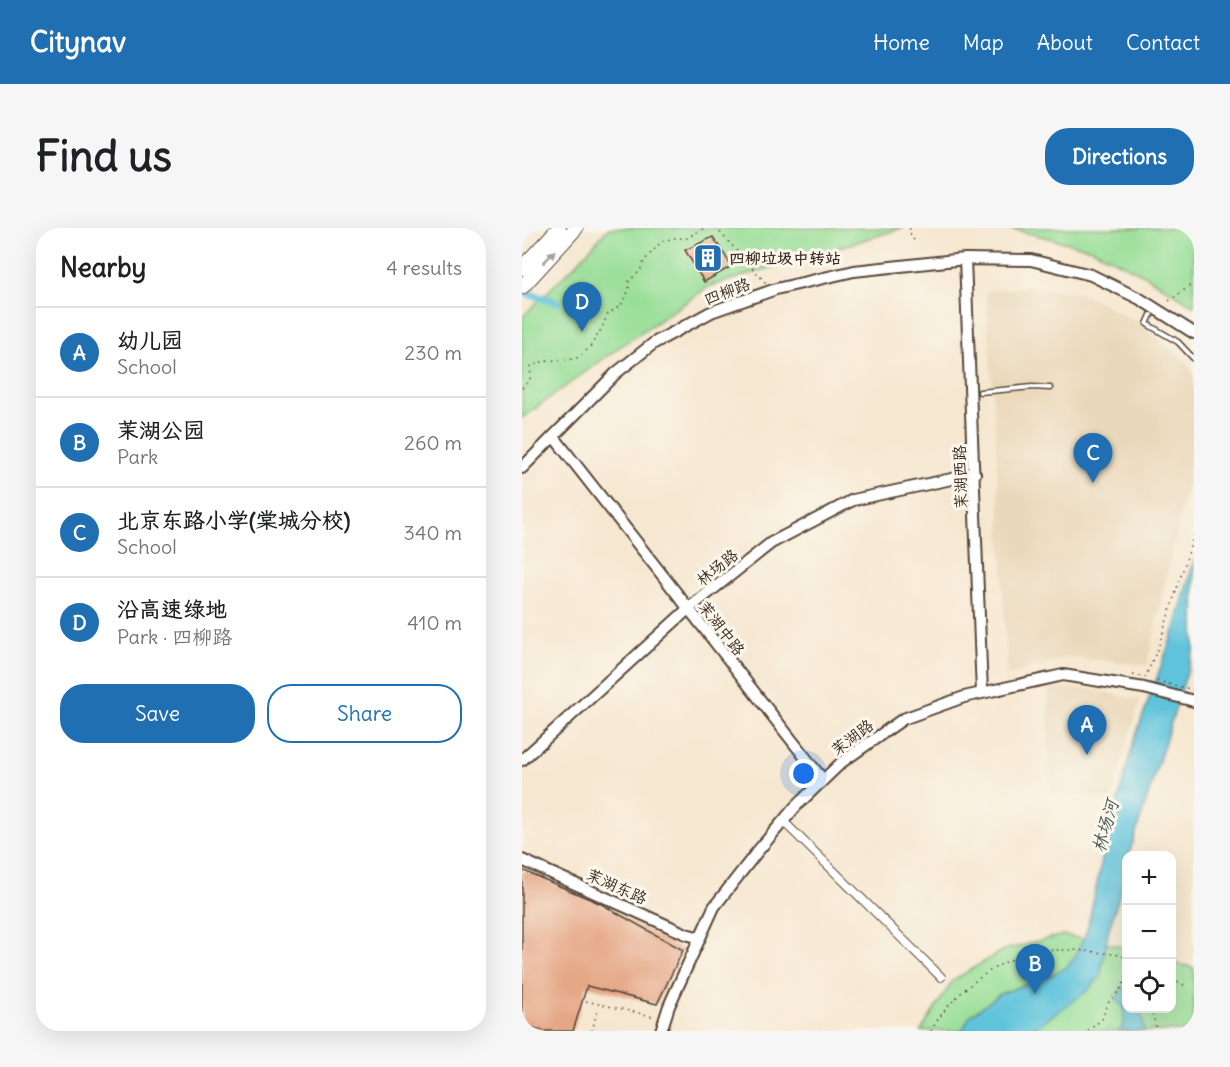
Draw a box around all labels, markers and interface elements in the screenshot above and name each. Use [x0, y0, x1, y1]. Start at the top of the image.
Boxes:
text: Citynav [30, 24, 126, 60]
text: Home [873, 29, 930, 56]
text: Map [963, 29, 1004, 56]
text: About [1037, 29, 1093, 56]
text: Contact [1126, 29, 1200, 56]
button: Directions [1045, 128, 1194, 185]
text: Find us [36, 130, 172, 182]
building icon: 四柳垃圾中转站 [692, 242, 724, 274]
place label: 四柳垃圾中转站 [729, 248, 841, 268]
one-way arrow [542, 250, 556, 265]
text: Nearby [60, 251, 146, 284]
text: 4 results [386, 255, 462, 280]
street label: 四柳路 [701, 273, 753, 309]
pin: D [562, 282, 602, 332]
text: 幼儿园 [117, 326, 183, 354]
text: A [73, 340, 86, 365]
text: 230 m [404, 340, 462, 365]
text: School [117, 354, 177, 379]
text: 茉湖公园 [117, 416, 205, 444]
text: B [73, 430, 86, 455]
text: 260 m [404, 430, 462, 455]
pin: C [1074, 434, 1112, 483]
text: Park [117, 444, 158, 469]
street label: 茉湖西路 [949, 445, 971, 509]
text: 北京东路小学(棠城分校) [117, 506, 350, 534]
text: C [73, 520, 86, 545]
text: 340 m [404, 520, 462, 545]
text: School [117, 534, 177, 559]
street label: 林场路 [692, 544, 742, 590]
text: 沿高速绿地 [117, 595, 227, 623]
street label: 茉湖中路 [694, 597, 750, 659]
text: D [72, 610, 87, 635]
text: 410 m [407, 610, 462, 635]
text: Park · 四柳路 [117, 624, 232, 649]
button: Save [60, 684, 255, 743]
button: Share [267, 684, 462, 743]
pin: A [1068, 706, 1106, 755]
street label: 茉湖路 [827, 715, 877, 759]
your location [789, 759, 818, 788]
water label: 林场河 [1087, 794, 1124, 855]
map controls [1122, 851, 1176, 1013]
button: + [1122, 851, 1176, 905]
street label: 茉湖东路 [584, 864, 650, 908]
button: − [1122, 905, 1176, 959]
pin: B [1016, 944, 1054, 994]
button: locate [1122, 959, 1176, 1013]

